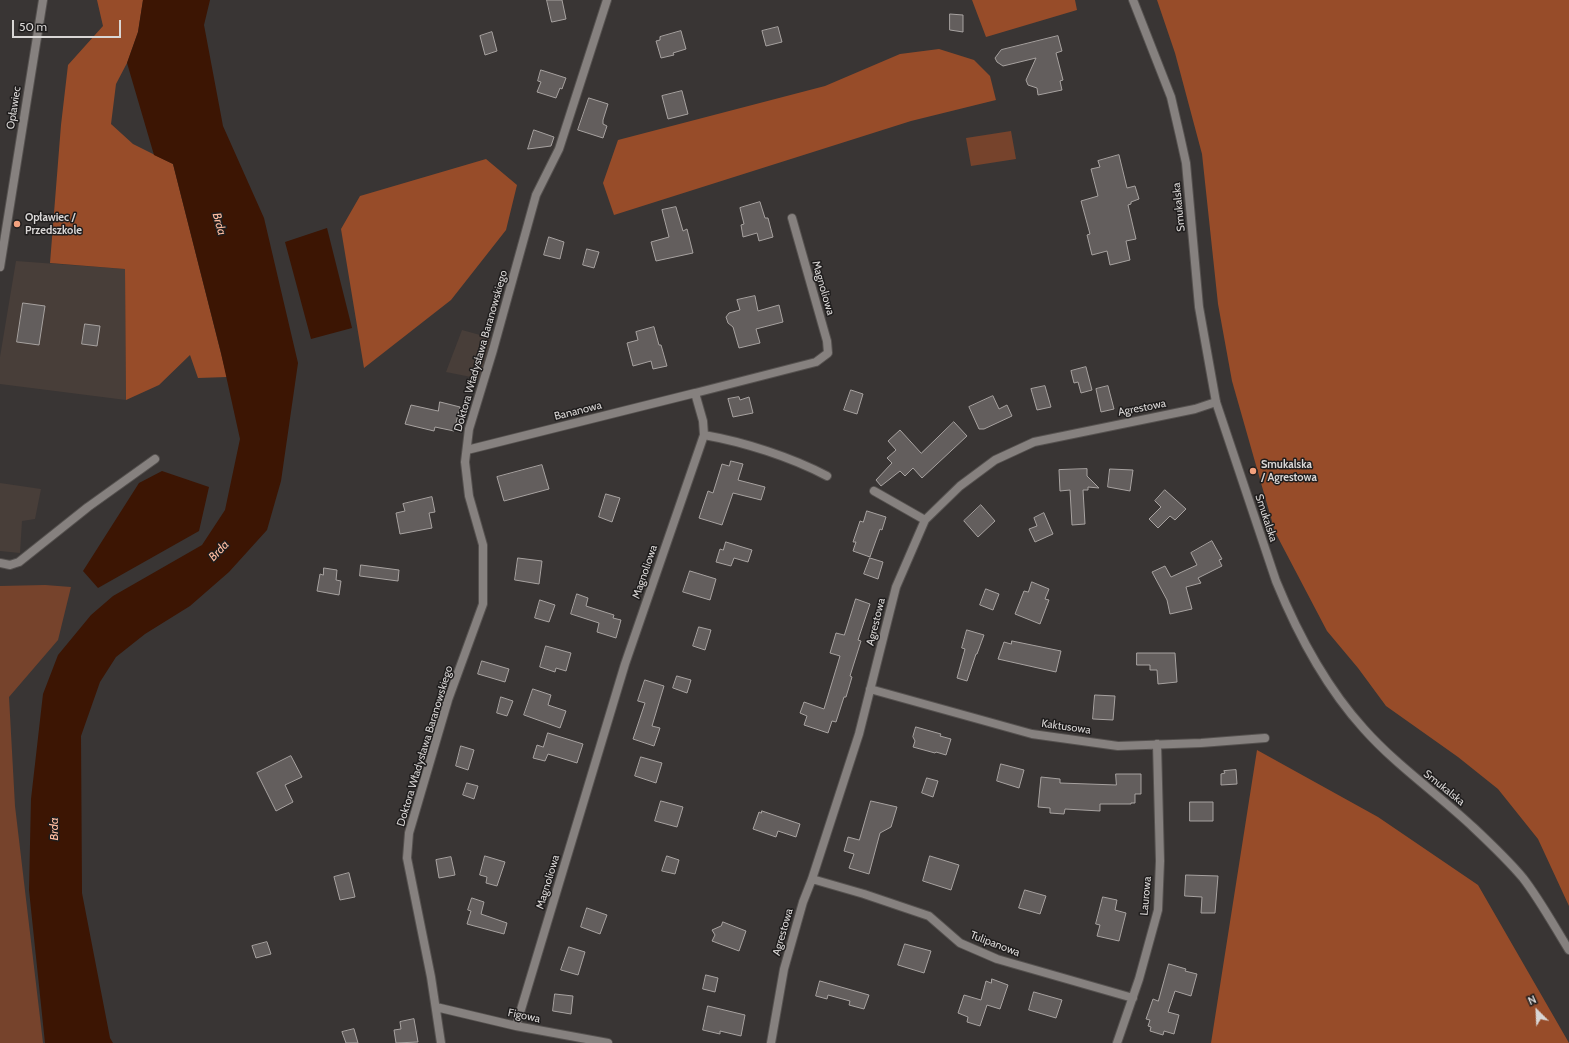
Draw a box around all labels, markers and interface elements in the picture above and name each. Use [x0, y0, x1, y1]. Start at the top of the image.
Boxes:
scale bar [14, 12, 123, 38]
text: 50 m [19, 19, 47, 34]
street label: Opławiec [4, 86, 24, 130]
street label: Smukalska [1170, 182, 1188, 232]
place label: Opławiec / Przedszkole [25, 211, 82, 237]
water label: Brda [209, 211, 229, 237]
marker: Opławiec / Przedszkole [12, 219, 22, 229]
street label: Magnoliowa [809, 259, 837, 317]
street label: Doktora Władysława Baranowskiego [452, 269, 510, 433]
street label: Agrestowa [1117, 397, 1167, 419]
street label: Bananowa [553, 399, 603, 423]
place label: Smukalska / Agrestowa [1261, 458, 1317, 484]
marker: Smukalska / Agrestowa [1248, 466, 1258, 476]
street label: Smukalska [1252, 493, 1280, 543]
water label: Brda [206, 538, 232, 564]
street label: Magnoliowa [630, 543, 660, 601]
street label: Agrestowa [864, 597, 888, 647]
street label: Doktora Władysława Baranowskiego [394, 664, 456, 828]
street label: Kaktusowa [1040, 717, 1092, 737]
street label: Smukalska [1421, 767, 1467, 809]
water label: Brda [47, 817, 61, 841]
street label: Magnoliowa [534, 853, 562, 911]
street label: Laurowa [1138, 876, 1154, 916]
street label: Agrestowa [770, 907, 796, 957]
street label: Tulipanowa [968, 928, 1022, 960]
north arrow [1517, 991, 1557, 1031]
text: N [1526, 992, 1539, 1008]
street label: Figowa [507, 1006, 541, 1026]

